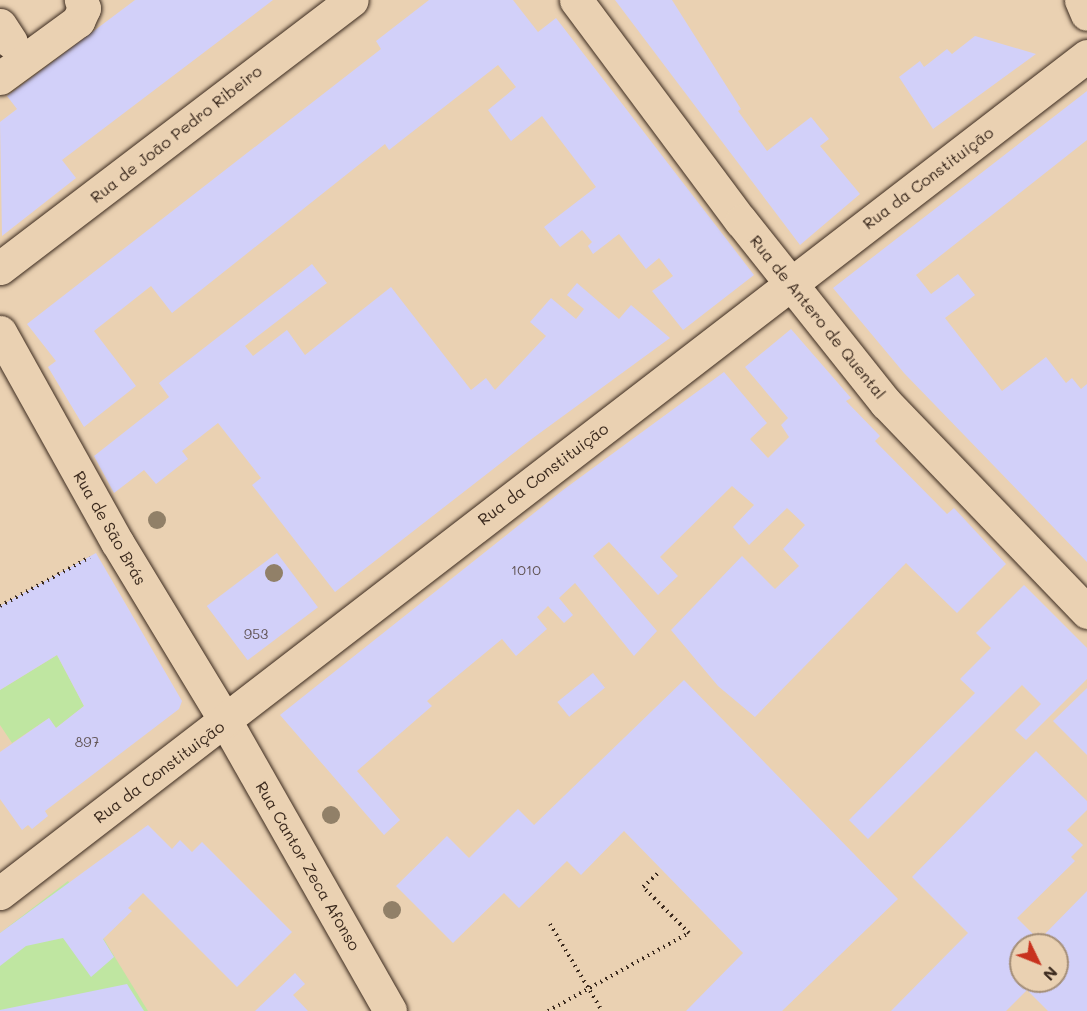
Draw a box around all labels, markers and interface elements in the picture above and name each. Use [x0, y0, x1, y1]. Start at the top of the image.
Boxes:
street label: Rua de João Pedro Ribeiro [86, 61, 266, 207]
street label: Rua da Constituição [859, 123, 997, 233]
street label: Rua de Antero de Quental [746, 231, 890, 403]
street label: Rua da Constituição [474, 419, 612, 529]
street label: Rua de São Brás [70, 468, 150, 588]
house number: 1010 [511, 562, 541, 578]
house number: 953 [244, 626, 268, 642]
street label: Rua da Constituição [90, 717, 228, 827]
house number: 897 [75, 734, 99, 750]
street label: Rua Cantor Zeca Afonso [252, 778, 364, 954]
north arrow [1009, 933, 1069, 993]
text: N [1039, 963, 1063, 986]

